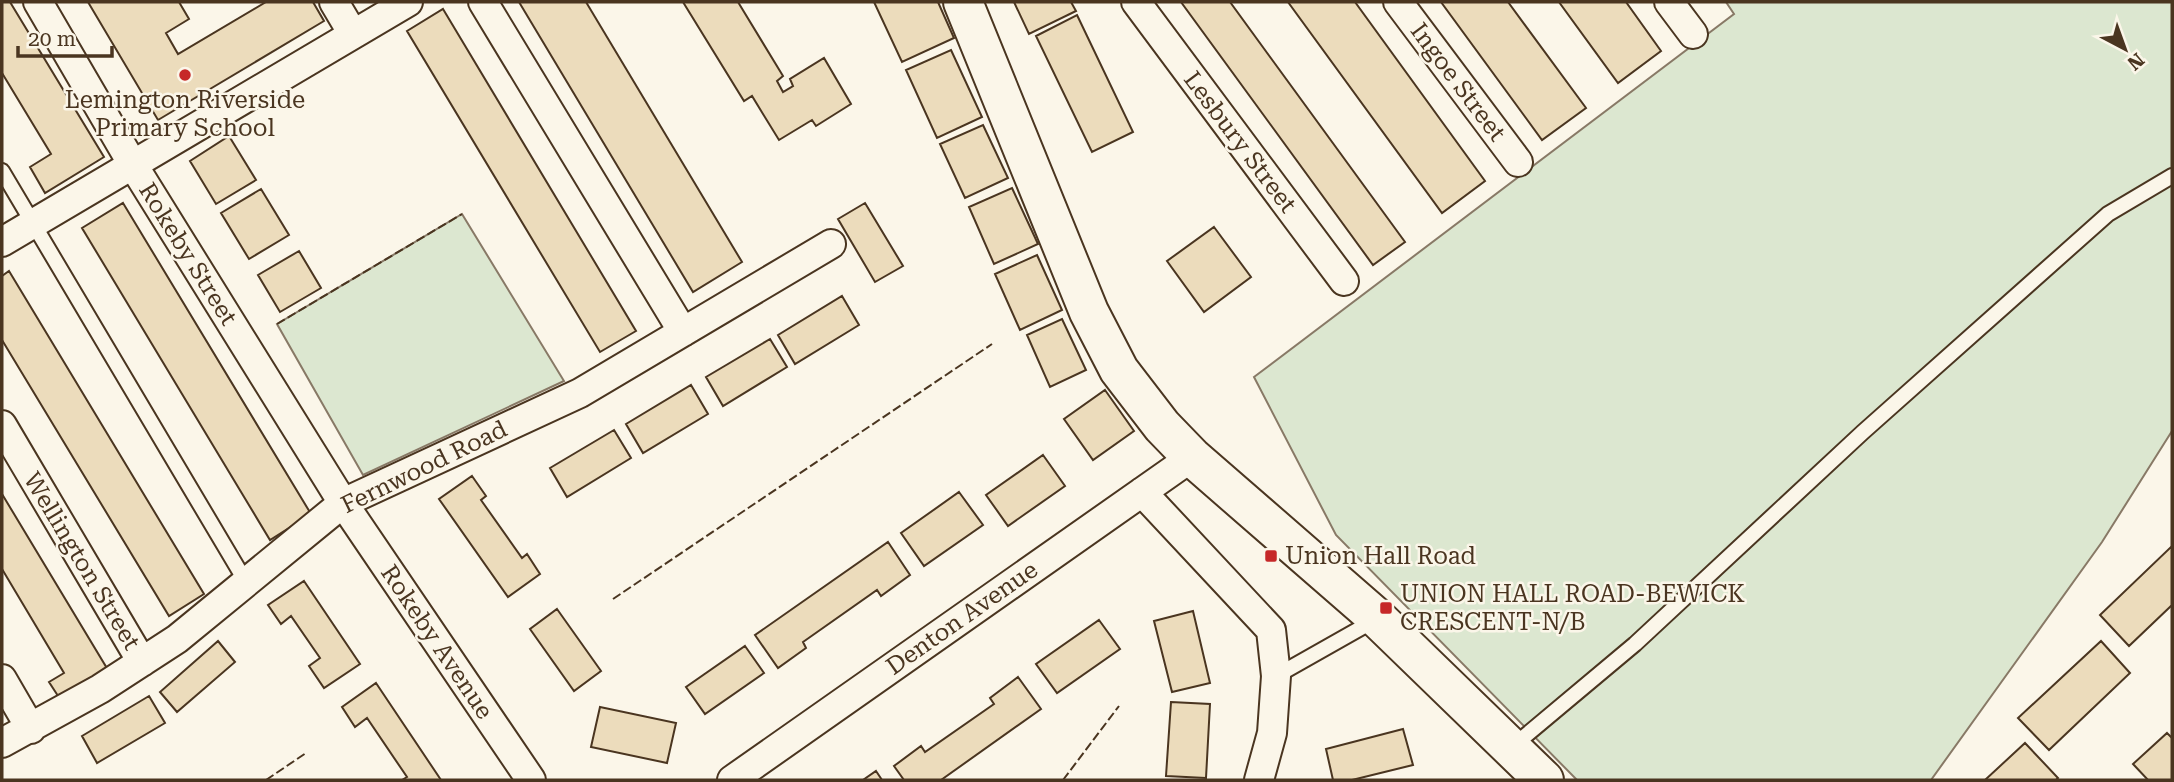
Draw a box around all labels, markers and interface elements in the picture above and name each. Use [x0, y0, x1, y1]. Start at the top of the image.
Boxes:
scale bar [18, 14, 112, 58]
north arrow [2090, 14, 2160, 84]
street label: Ingoe Street [1405, 18, 1511, 146]
text: 20 m [28, 27, 76, 51]
text: N [2122, 48, 2149, 75]
street label: Lesbury Street [1178, 66, 1302, 218]
marker: Lemington Riverside Primary School [177, 67, 193, 83]
place label: Lemington Riverside Primary School [65, 86, 305, 142]
street label: Rokeby Street [133, 178, 243, 330]
street label: Fernwood Road [337, 415, 511, 519]
street label: Wellington Street [18, 467, 146, 655]
place label: Union Hall Road [1285, 542, 1476, 570]
marker: Union Hall Road [1263, 548, 1279, 564]
street label: Denton Avenue [881, 555, 1043, 681]
street label: Rokeby Avenue [375, 560, 499, 724]
place label: UNION HALL ROAD-BEWICK CRESCENT-N/B [1400, 580, 1745, 636]
marker: UNION HALL ROAD-BEWICK CRESCENT-N/B [1378, 600, 1394, 616]

